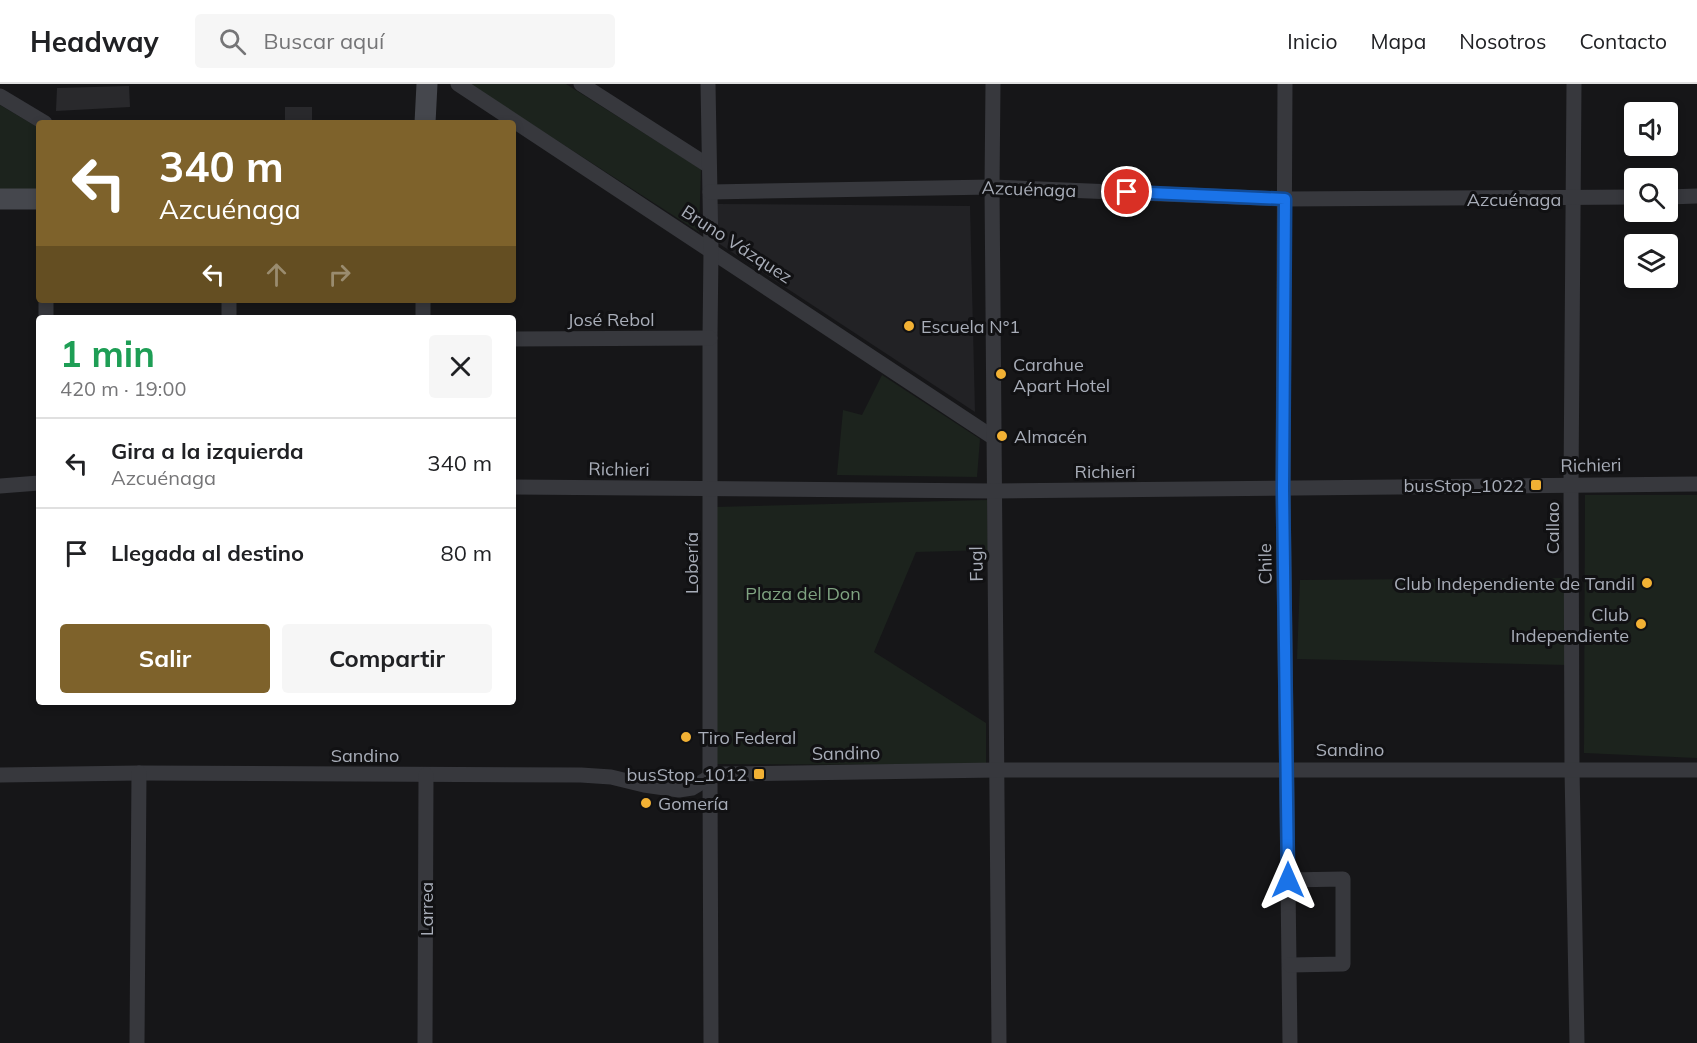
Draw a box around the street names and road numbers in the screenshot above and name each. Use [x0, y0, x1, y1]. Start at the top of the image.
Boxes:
street label: Azcuénaga [981, 176, 1077, 202]
street label: Azcuénaga [1467, 188, 1561, 211]
street label: Bruno Vázquez [677, 200, 797, 288]
street label: José Rebol [567, 308, 655, 331]
street label: Richieri [1560, 453, 1622, 477]
street label: Richieri [588, 457, 650, 481]
street label: Richieri [1074, 460, 1136, 483]
street label: Callao [1541, 502, 1564, 554]
street label: Lobería [680, 532, 703, 594]
street label: Chile [1253, 543, 1277, 585]
street label: Fugl [964, 546, 988, 582]
street label: Sandino [1316, 738, 1384, 761]
street label: Sandino [812, 741, 880, 765]
street label: Sandino [331, 744, 399, 767]
street label: Larrea [415, 882, 438, 936]

